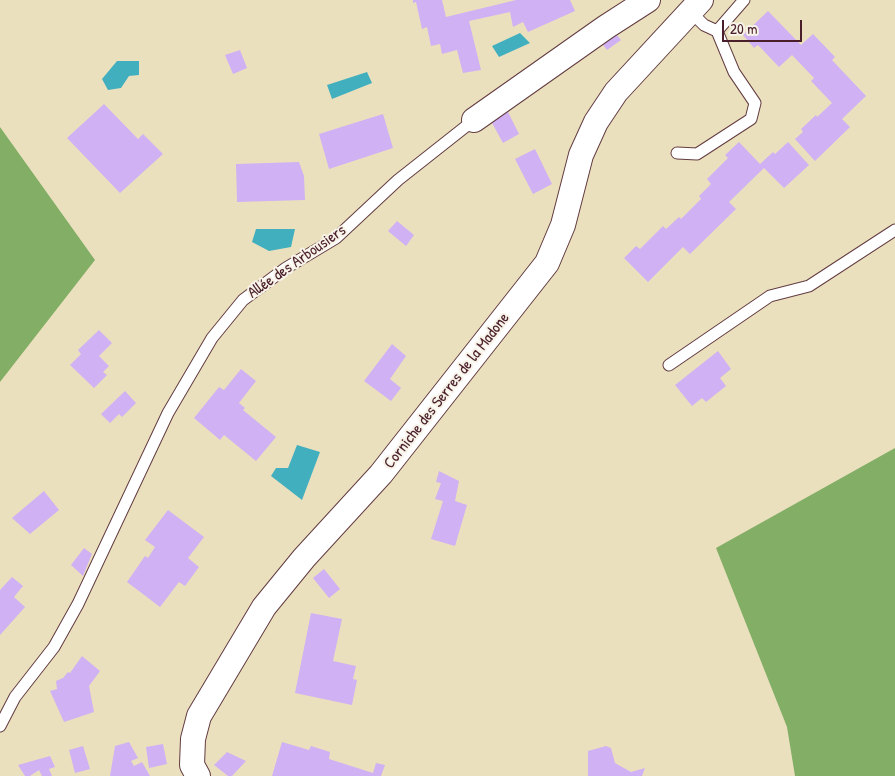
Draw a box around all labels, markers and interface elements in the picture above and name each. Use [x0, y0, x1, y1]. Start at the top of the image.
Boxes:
scale bar [725, 10, 805, 42]
text: 20 m [730, 18, 757, 39]
street label: Allée des Arbousiers [244, 221, 350, 303]
street label: Corniche des Serres de la Madone [380, 309, 514, 473]

